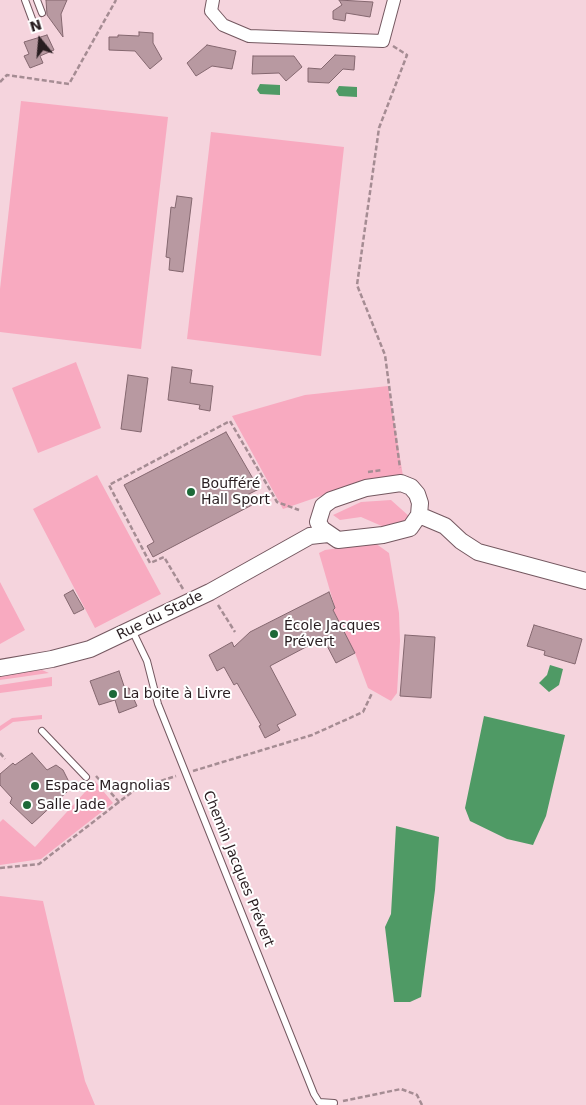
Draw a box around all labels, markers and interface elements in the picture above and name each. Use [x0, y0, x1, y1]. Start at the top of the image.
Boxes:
north arrow [15, 15, 65, 65]
text: N [28, 16, 44, 35]
place label: Boufféré Hall Sport [201, 476, 270, 508]
marker: Boufféré Hall Sport [185, 486, 197, 498]
street label: Rue du Stade [114, 588, 206, 644]
place label: École Jacques Prévert [284, 618, 380, 650]
marker: École Jacques Prévert [268, 628, 280, 640]
place label: La boite à Livre [123, 686, 231, 702]
marker: La boite à Livre [107, 688, 119, 700]
place label: Espace Magnolias [45, 778, 170, 794]
marker: Espace Magnolias [29, 780, 41, 792]
street label: Chemin Jacques Prévert [199, 788, 277, 950]
place label: Salle Jade [37, 797, 106, 813]
marker: Salle Jade [21, 799, 33, 811]

